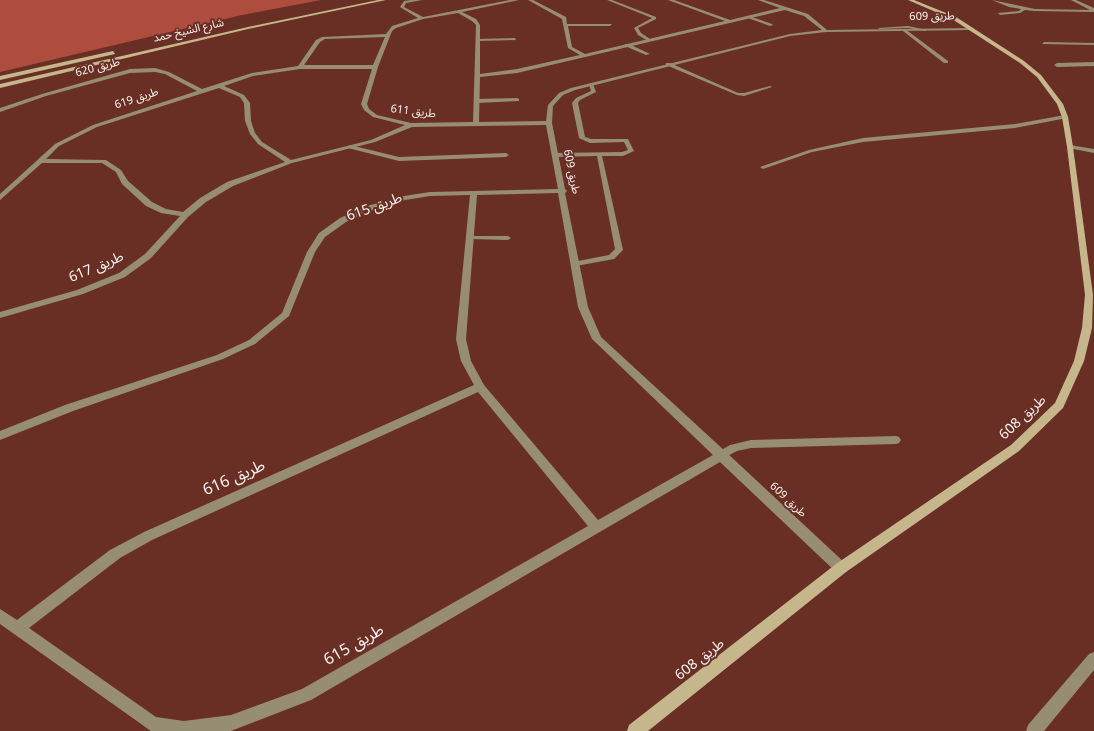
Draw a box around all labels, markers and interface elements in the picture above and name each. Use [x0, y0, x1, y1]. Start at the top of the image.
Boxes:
street label: طريق 609 [909, 11, 955, 25]
street label: شارع الشيخ حمد [152, 17, 226, 47]
street label: طريق 620 [74, 57, 122, 81]
street label: طريق 619 [113, 87, 161, 113]
street label: طريق 611 [390, 104, 436, 122]
street label: طريق 609 [559, 148, 581, 196]
street label: طريق 615 [345, 191, 405, 227]
street label: طريق 617 [67, 250, 127, 288]
street label: طريق 608 [997, 393, 1051, 445]
street label: طريق 616 [201, 458, 269, 502]
street label: طريق 609 [766, 481, 808, 521]
street label: طريق 615 [322, 622, 388, 672]
street label: طريق 608 [673, 637, 729, 685]

